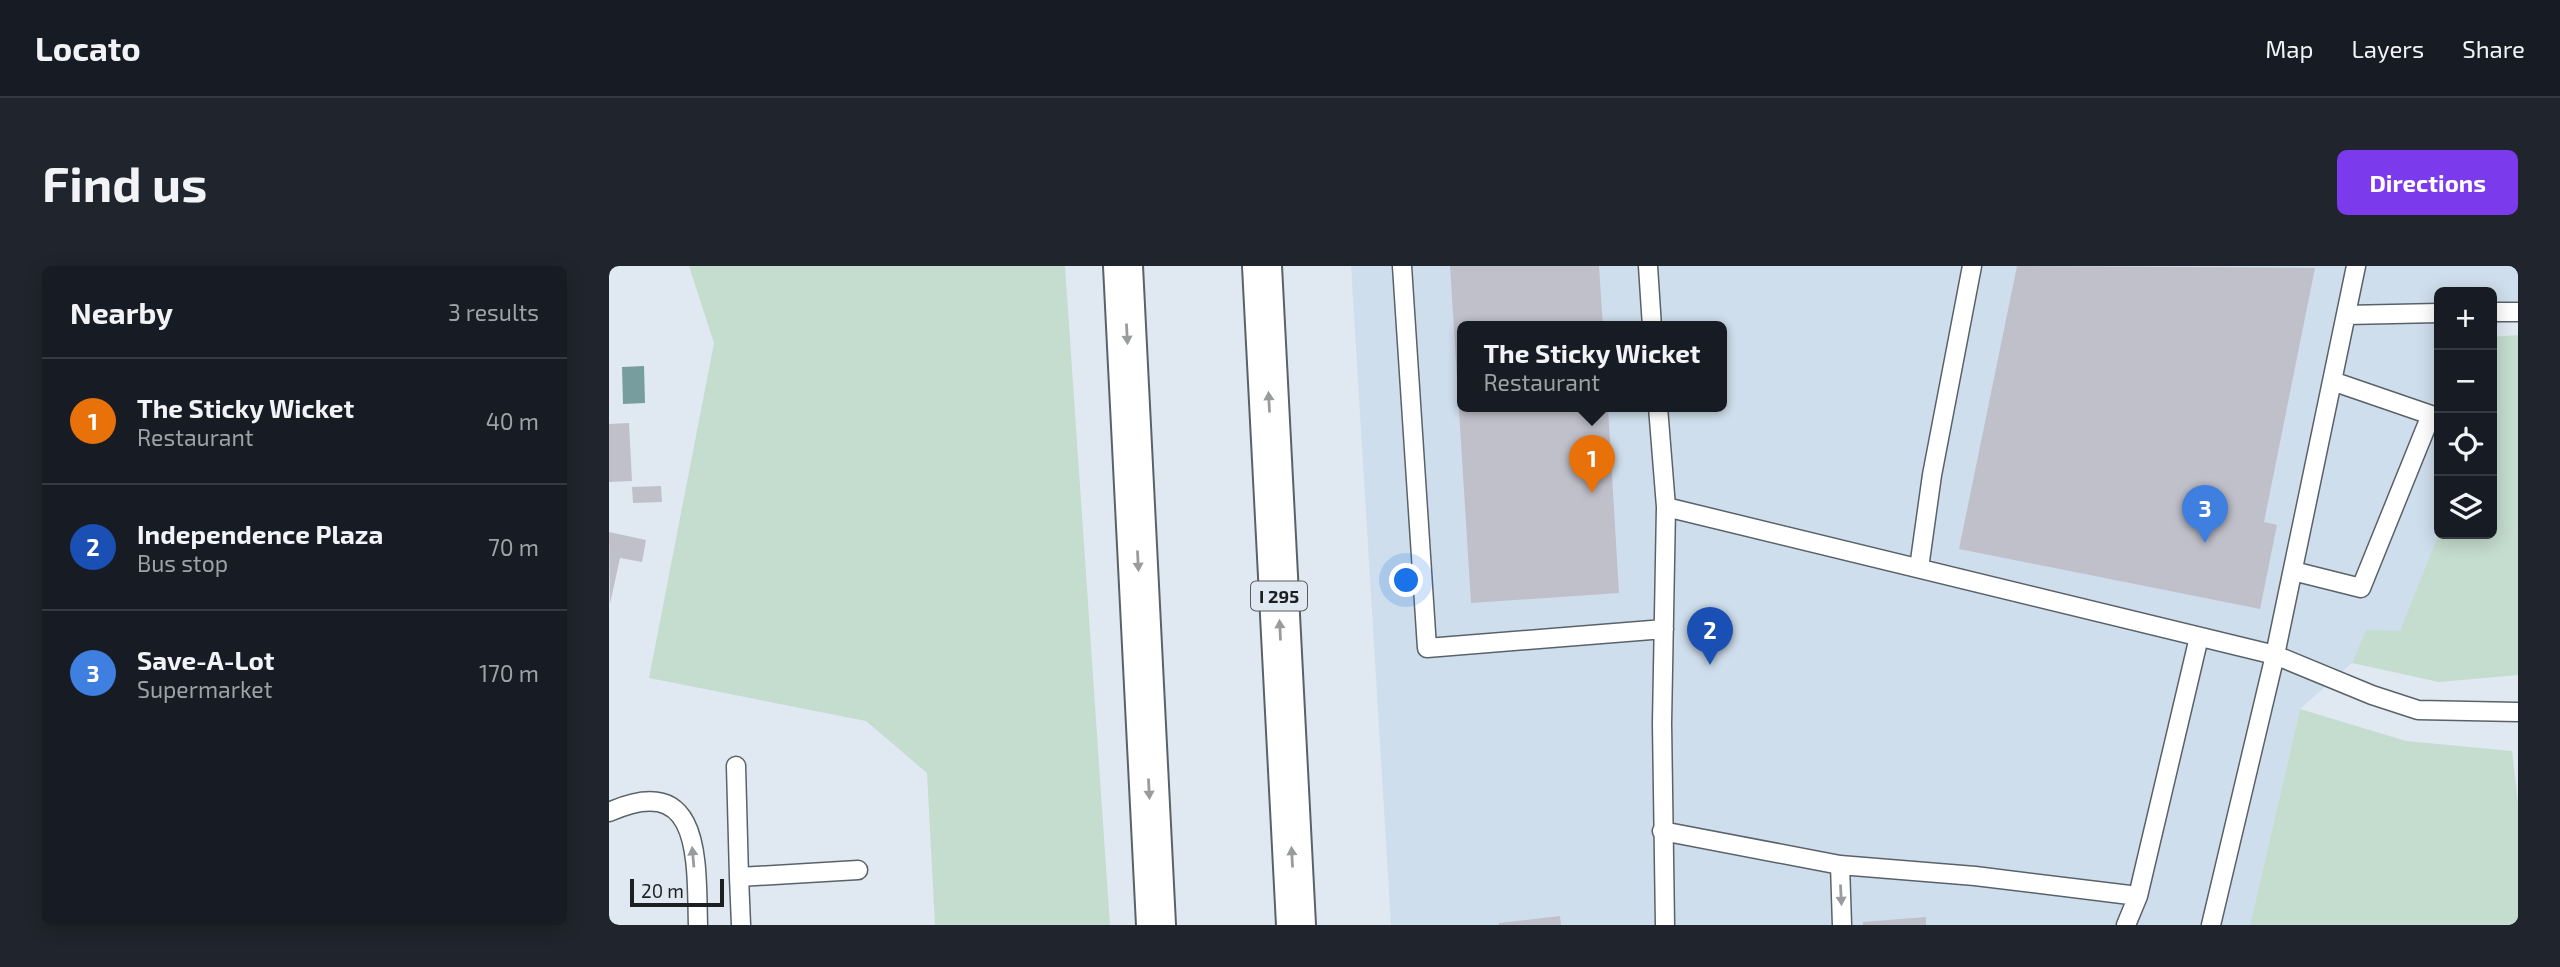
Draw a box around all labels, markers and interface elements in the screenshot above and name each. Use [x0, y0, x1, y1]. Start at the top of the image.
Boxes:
text: Locato [35, 28, 141, 68]
text: Map [2265, 34, 2313, 63]
text: Layers [2351, 34, 2424, 63]
text: Share [2462, 34, 2525, 63]
button: Directions [2337, 150, 2518, 215]
text: Find us [42, 153, 207, 212]
map controls [2434, 287, 2497, 539]
button: + [2434, 287, 2497, 350]
text: Nearby [70, 294, 173, 330]
text: 3 results [448, 298, 539, 326]
popup [1457, 321, 1727, 412]
one-way arrow [1121, 323, 1132, 345]
text: The Sticky Wicket [1483, 337, 1701, 368]
button: − [2434, 350, 2497, 413]
text: Restaurant [1483, 368, 1600, 396]
one-way arrow [1263, 391, 1274, 413]
text: The Sticky Wicket [137, 392, 354, 423]
text: 1 [88, 407, 98, 435]
text: 40 m [486, 407, 539, 435]
button: locate [2434, 413, 2497, 476]
text: Restaurant [137, 423, 254, 451]
pin: 1 [1569, 435, 1615, 493]
button: layers [2434, 476, 2497, 539]
pin: 3 [2182, 485, 2228, 543]
text: Independence Plaza [137, 518, 383, 549]
text: 2 [86, 533, 100, 561]
text: 70 m [488, 533, 539, 561]
text: Bus stop [137, 549, 228, 577]
one-way arrow [1132, 551, 1143, 573]
your location [1389, 563, 1423, 597]
road number: I 295 [1251, 582, 1307, 610]
pin: 2 [1687, 607, 1733, 665]
one-way arrow [1275, 618, 1286, 640]
text: Save-A-Lot [137, 644, 274, 675]
text: 3 [86, 659, 100, 687]
text: 170 m [479, 659, 539, 687]
text: Supermarket [137, 675, 272, 703]
one-way arrow [1143, 778, 1154, 800]
one-way arrow [687, 846, 698, 868]
one-way arrow [1286, 846, 1297, 868]
scale bar [630, 876, 725, 908]
text: 20 m [641, 879, 684, 902]
one-way arrow [1835, 884, 1846, 906]

